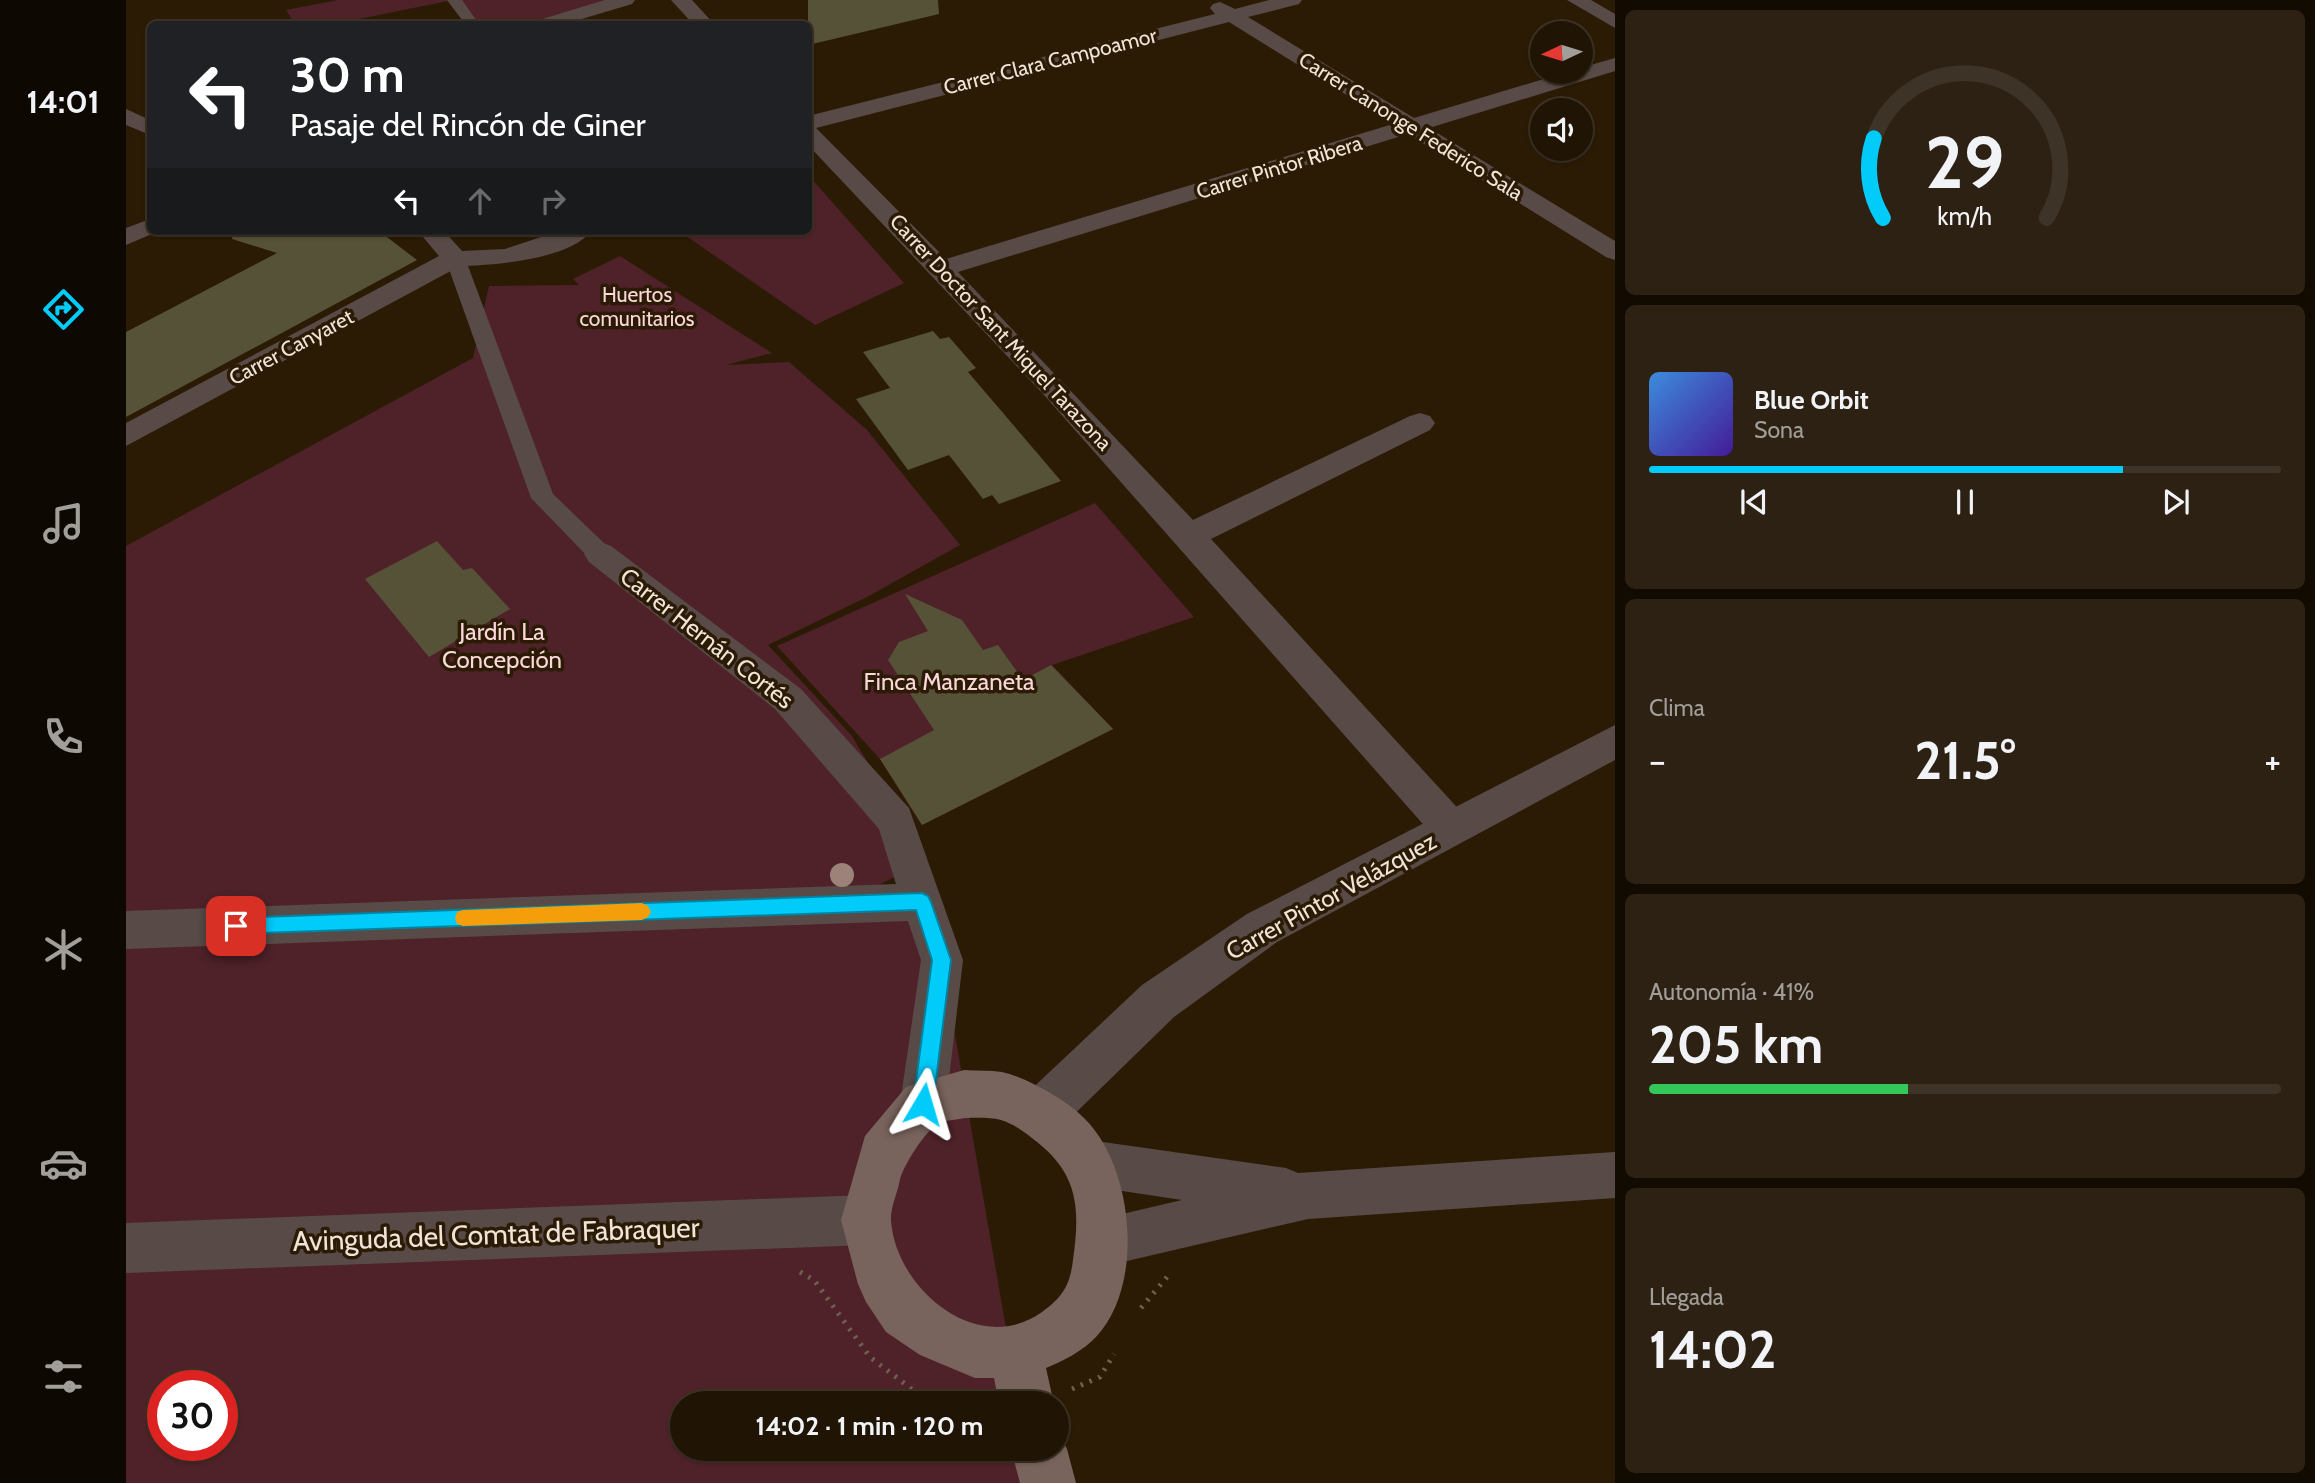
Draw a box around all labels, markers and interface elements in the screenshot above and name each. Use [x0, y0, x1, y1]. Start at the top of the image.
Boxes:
north arrow [1530, 21, 1592, 84]
map controls [1530, 21, 1593, 161]
street label: Carrer Clara Campoamor [941, 22, 1160, 100]
text: 30 m [290, 45, 405, 104]
street label: Carrer Canonge Federico Sala [1294, 47, 1528, 205]
icon: left [175, 49, 266, 140]
text: 14:01 [26, 82, 100, 121]
button: sound [1530, 98, 1593, 161]
text: Pasaje del Rincón de Giner [290, 105, 646, 144]
text: 29 [1925, 119, 2005, 207]
street label: Carrer Pintor Ribera [1193, 130, 1365, 204]
icon: left [388, 182, 426, 220]
icon: ahead [461, 182, 499, 220]
icon: right [534, 182, 572, 220]
text: km/h [1938, 201, 1992, 231]
street label: Carrer Doctor Sant Miquel Tarazona [885, 209, 1117, 455]
park label: Huertos comunitarios [579, 282, 695, 331]
icon: directions [39, 285, 88, 334]
street label: Carrer Canyaret [224, 304, 358, 390]
text: Blue Orbit [1754, 384, 1869, 416]
text: Sona [1754, 416, 1804, 444]
icon: previous [1735, 483, 1773, 521]
icon: pause [1946, 483, 1984, 521]
icon: next [2157, 483, 2195, 521]
icon: music [39, 499, 88, 548]
street label: Carrer Hernán Cortés [614, 561, 800, 715]
park label: Jardín La Concepción [442, 617, 562, 674]
park label: Finca Manzaneta [863, 667, 1035, 696]
text: Clima [1649, 694, 1705, 722]
icon: phone [39, 712, 88, 761]
text: 21.5° [1914, 729, 2016, 792]
text: − [1649, 737, 1666, 784]
text: + [2264, 737, 2281, 784]
street label: Carrer Pintor Velázquez [1221, 826, 1441, 966]
pin [206, 896, 266, 956]
icon: arrive [217, 907, 255, 945]
icon: climate [39, 925, 88, 974]
text: Autonomía · 41% [1649, 978, 1814, 1006]
text: 205 km [1649, 1013, 1823, 1076]
position arrow [886, 1067, 960, 1141]
icon: car [39, 1139, 88, 1188]
street label: Avinguda del Comtat de Fabraquer [292, 1210, 700, 1258]
text: Llegada [1649, 1283, 1724, 1311]
text: 14:02 [1649, 1318, 1776, 1381]
icon: filters [39, 1352, 88, 1401]
speed limit sign: 30 [147, 1370, 238, 1461]
text: 14:02 · 1 min · 120 m [756, 1410, 983, 1442]

